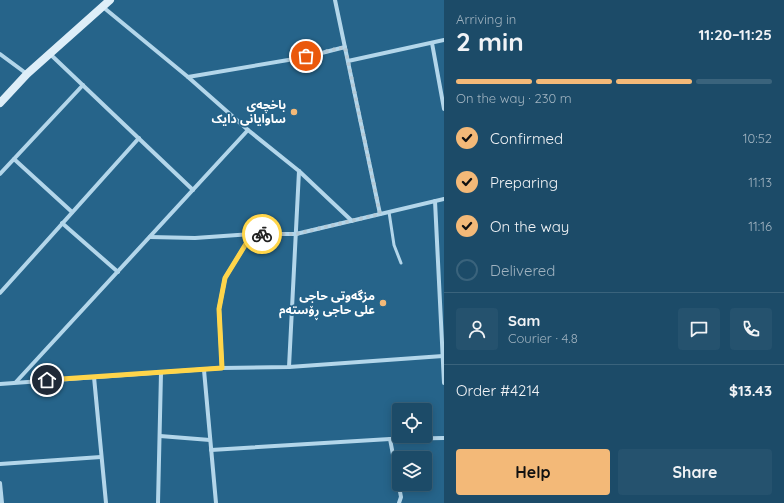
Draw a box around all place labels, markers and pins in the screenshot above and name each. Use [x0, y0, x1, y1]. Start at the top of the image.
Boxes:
pin [289, 39, 323, 73]
place label: باخچەی ساوایانی دایک [211, 97, 286, 126]
marker: باخچەی ساوایانی دایک [289, 107, 299, 117]
place label: مزگەوتی حاجی علی حاجی ڕۆستەم [279, 288, 375, 321]
marker: مزگەوتی حاجی علی حاجی ڕۆستەم [378, 298, 388, 308]
pin [30, 363, 64, 397]

